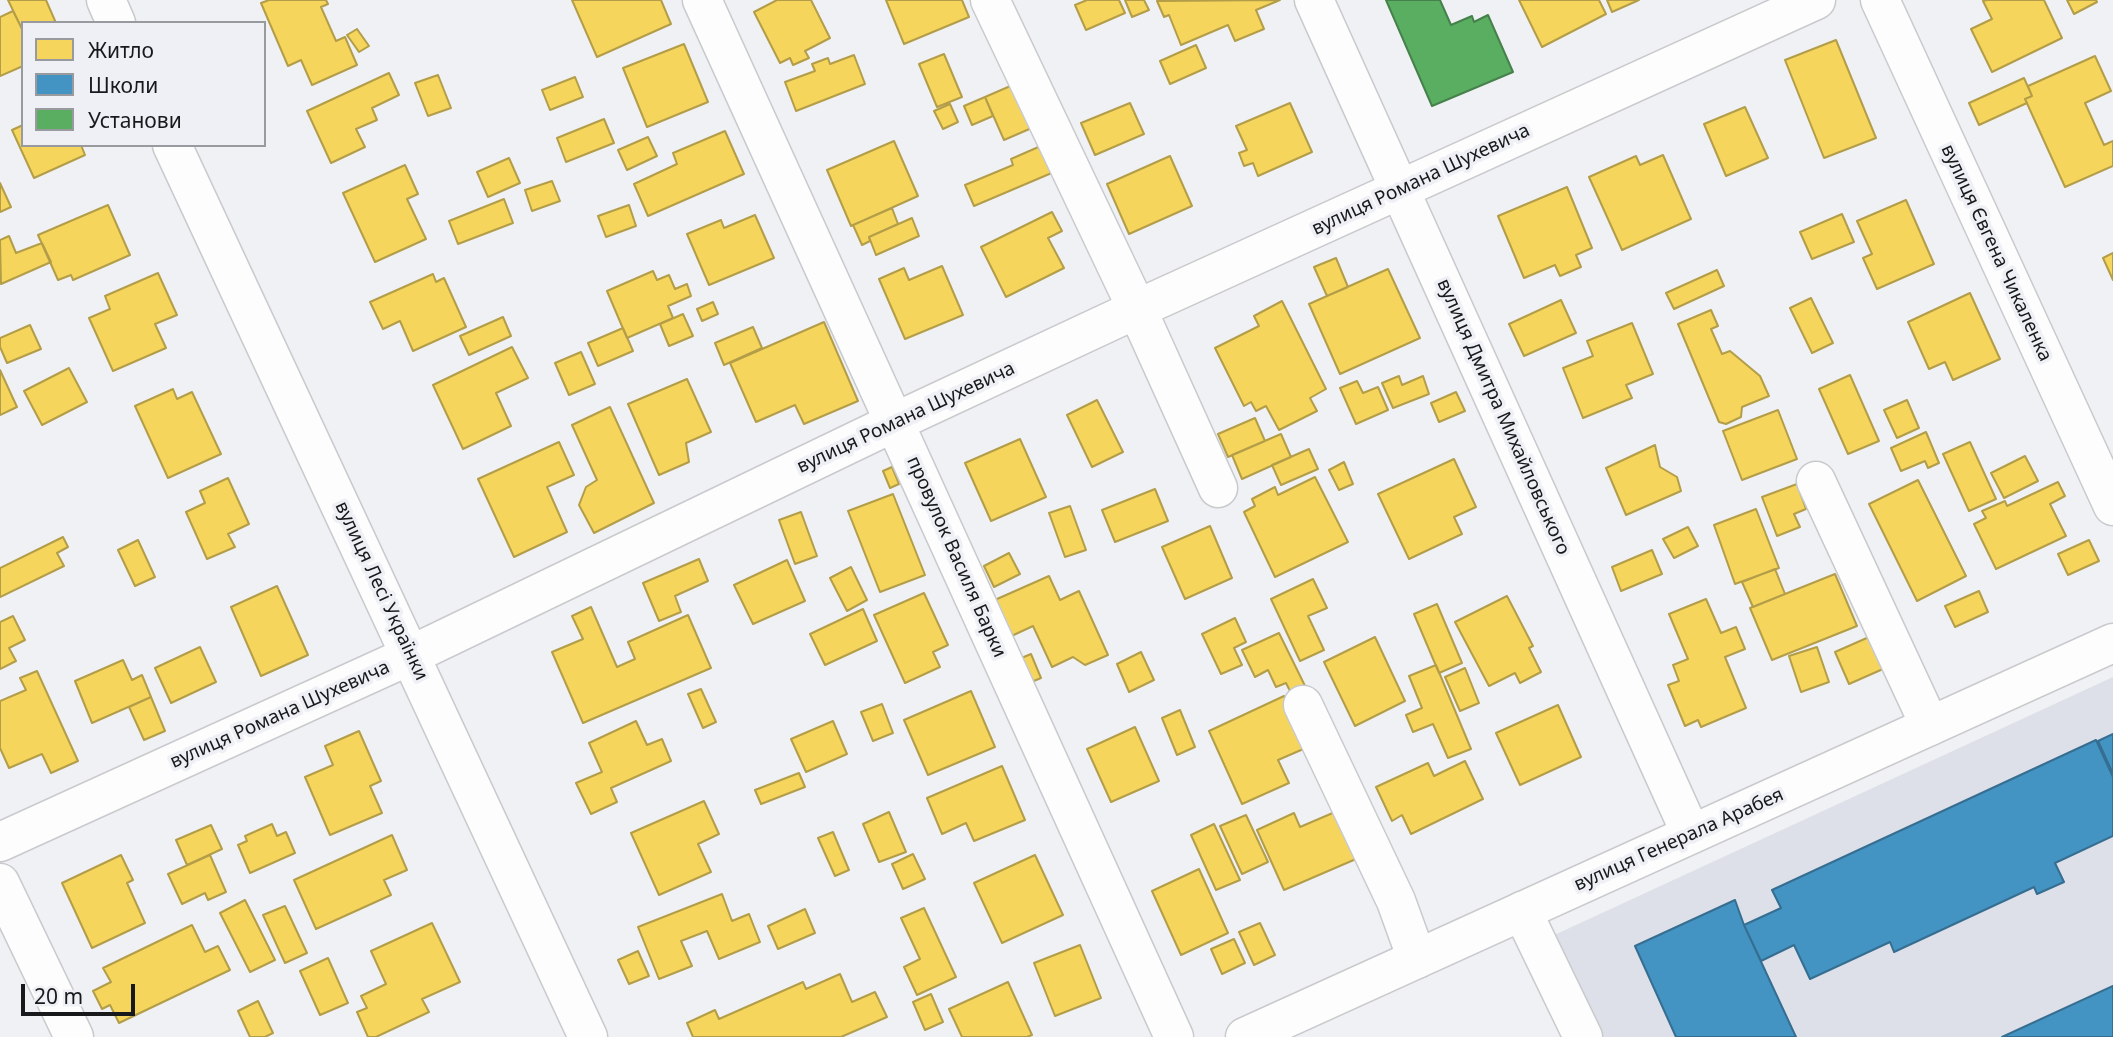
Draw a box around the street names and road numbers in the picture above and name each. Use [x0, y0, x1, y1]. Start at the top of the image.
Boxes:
street label: вулиця Романа Шухевича [1308, 119, 1534, 241]
street label: вулиця Євгена Чикаленка [1936, 141, 2056, 365]
street label: вулиця Дмитра Михайловського [1432, 275, 1574, 559]
street label: вулиця Романа Шухевича [793, 357, 1019, 479]
street label: провулок Василя Барки [901, 453, 1011, 661]
street label: вулиця Лесі Українки [329, 498, 433, 684]
street label: вулиця Романа Шухевича [167, 656, 393, 774]
street label: вулиця Генерала Арабея [1571, 783, 1787, 897]

